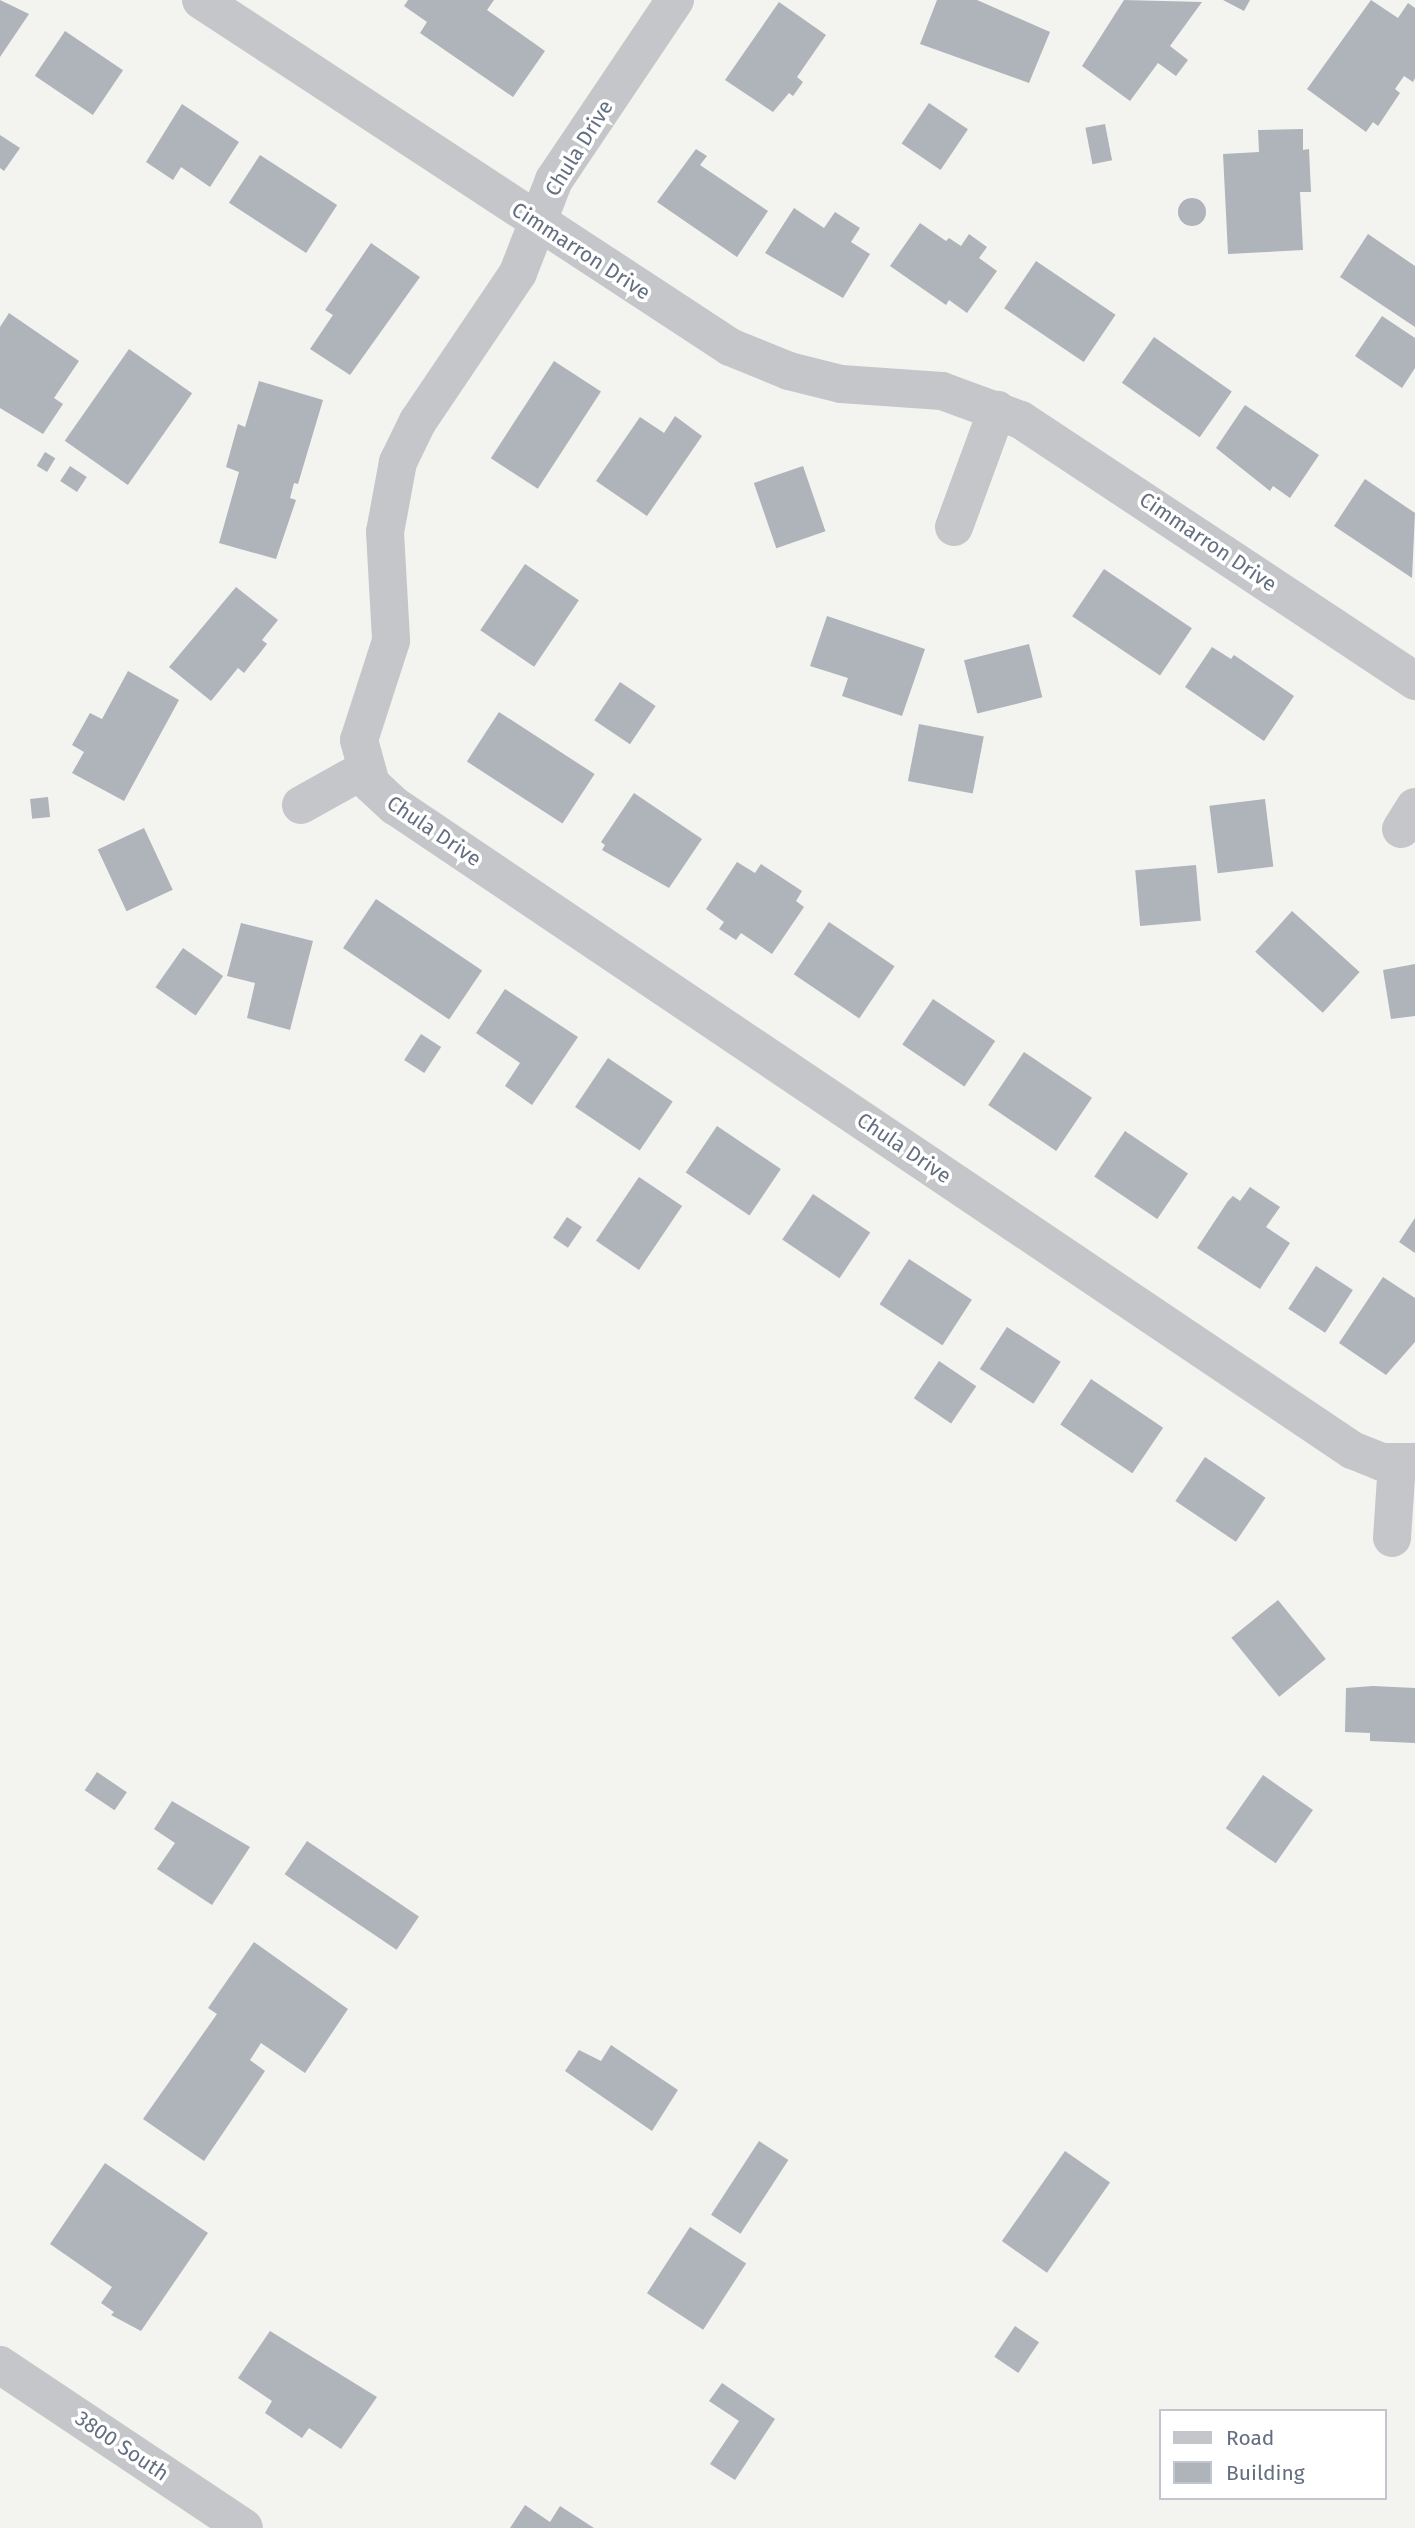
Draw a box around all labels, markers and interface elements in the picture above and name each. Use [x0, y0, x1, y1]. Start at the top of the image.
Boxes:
street label: Chula Drive [540, 95, 618, 201]
street label: Cimmarron Drive [507, 197, 655, 305]
street label: Cimmarron Drive [1135, 487, 1281, 597]
street label: Chula Drive [382, 790, 486, 872]
street label: Chula Drive [852, 1107, 956, 1189]
street label: 3800 South [71, 2406, 173, 2486]
legend [1160, 2409, 1387, 2500]
text: Road [1226, 2425, 1274, 2451]
text: Building [1226, 2460, 1305, 2486]

